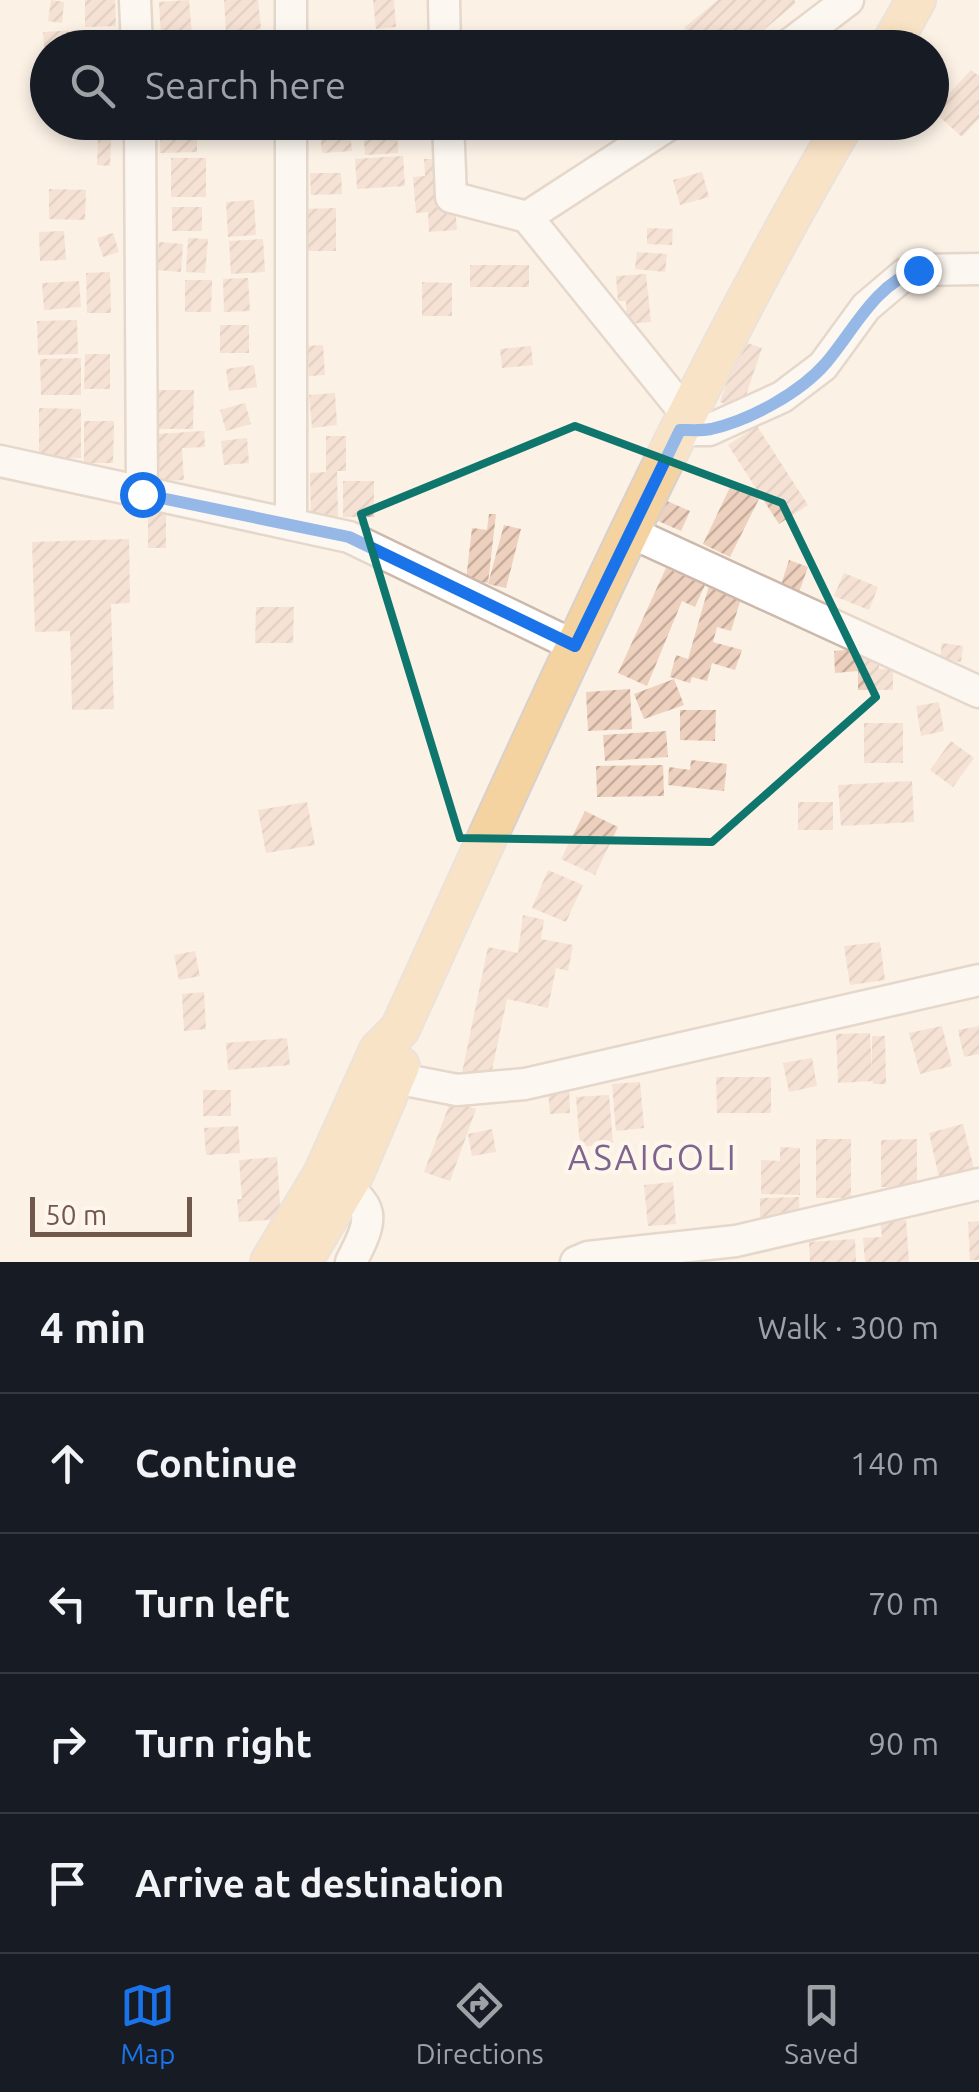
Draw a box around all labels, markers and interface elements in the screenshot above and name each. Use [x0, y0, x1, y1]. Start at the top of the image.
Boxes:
search box [30, 30, 949, 140]
icon: search [65, 58, 120, 113]
text: Search here [145, 64, 346, 106]
route end [896, 248, 942, 294]
route start [120, 472, 166, 518]
district label: ASAIGOLI [568, 1137, 738, 1177]
scale bar [30, 1192, 192, 1236]
text: 50 m [45, 1199, 107, 1230]
text: 4 min [40, 1304, 146, 1351]
text: Walk · 300 m [757, 1309, 939, 1345]
icon: ahead [40, 1436, 95, 1491]
text: Continue [135, 1442, 297, 1484]
text: 140 m [850, 1445, 939, 1481]
icon: left [40, 1576, 95, 1631]
text: Turn left [135, 1582, 290, 1624]
text: 70 m [868, 1585, 939, 1621]
icon: right [40, 1716, 95, 1771]
text: Turn right [135, 1722, 312, 1764]
text: 90 m [868, 1725, 939, 1761]
icon: arrive [40, 1856, 95, 1911]
text: Arrive at destination [135, 1862, 504, 1904]
tab: Map [120, 1978, 175, 2069]
tab: Directions [416, 1978, 544, 2069]
tab: Saved [784, 1978, 859, 2069]

